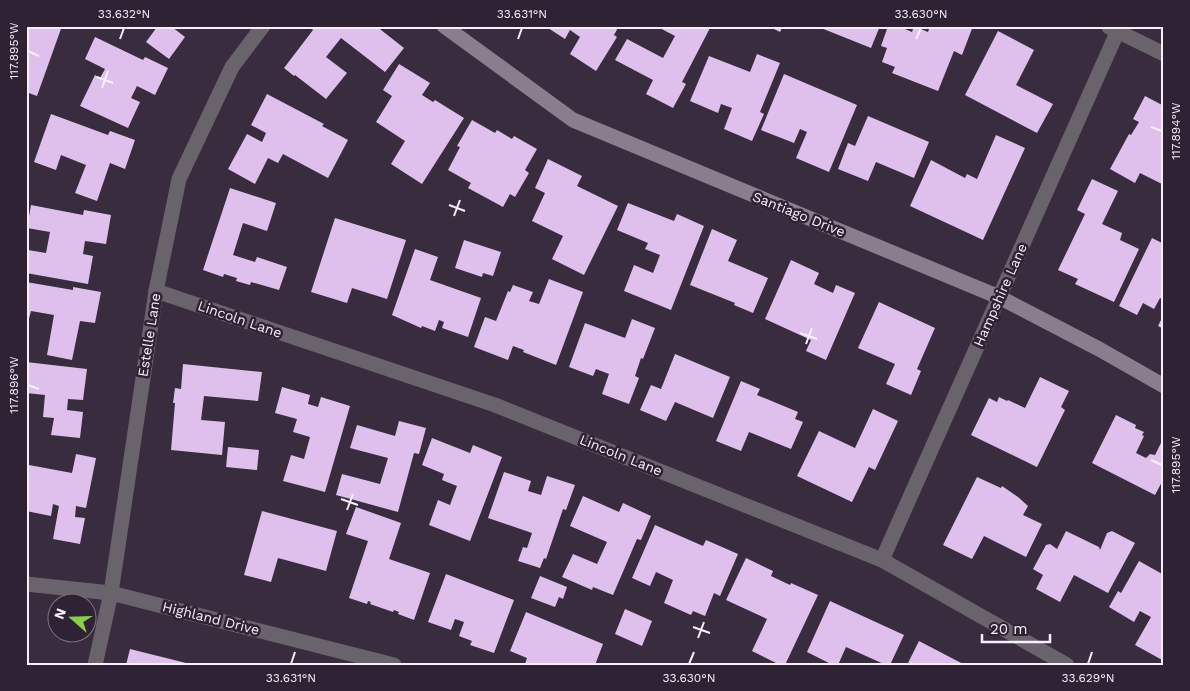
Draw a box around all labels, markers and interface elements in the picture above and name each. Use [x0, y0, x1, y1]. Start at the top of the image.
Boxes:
text: 33.632°N [98, 7, 150, 21]
text: 33.631°N [497, 7, 547, 21]
text: 33.630°N [894, 7, 948, 21]
text: 117.895°W [7, 22, 21, 79]
text: 117.894°W [1169, 102, 1183, 160]
street label: Santiago Drive [750, 188, 848, 240]
street label: Hampshire Lane [970, 241, 1030, 349]
street label: Estelle Lane [134, 292, 164, 378]
street label: Lincoln Lane [196, 297, 284, 341]
text: 117.896°W [7, 356, 21, 414]
street label: Lincoln Lane [577, 431, 665, 479]
text: 117.895°W [1169, 436, 1183, 493]
north arrow [48, 594, 98, 644]
street label: Highland Drive [161, 598, 261, 638]
text: N [50, 606, 69, 621]
scale bar [982, 611, 1050, 643]
text: 20 m [990, 620, 1028, 638]
text: 33.631°N [266, 671, 316, 685]
text: 33.630°N [662, 671, 716, 685]
text: 33.629°N [1061, 671, 1115, 685]

